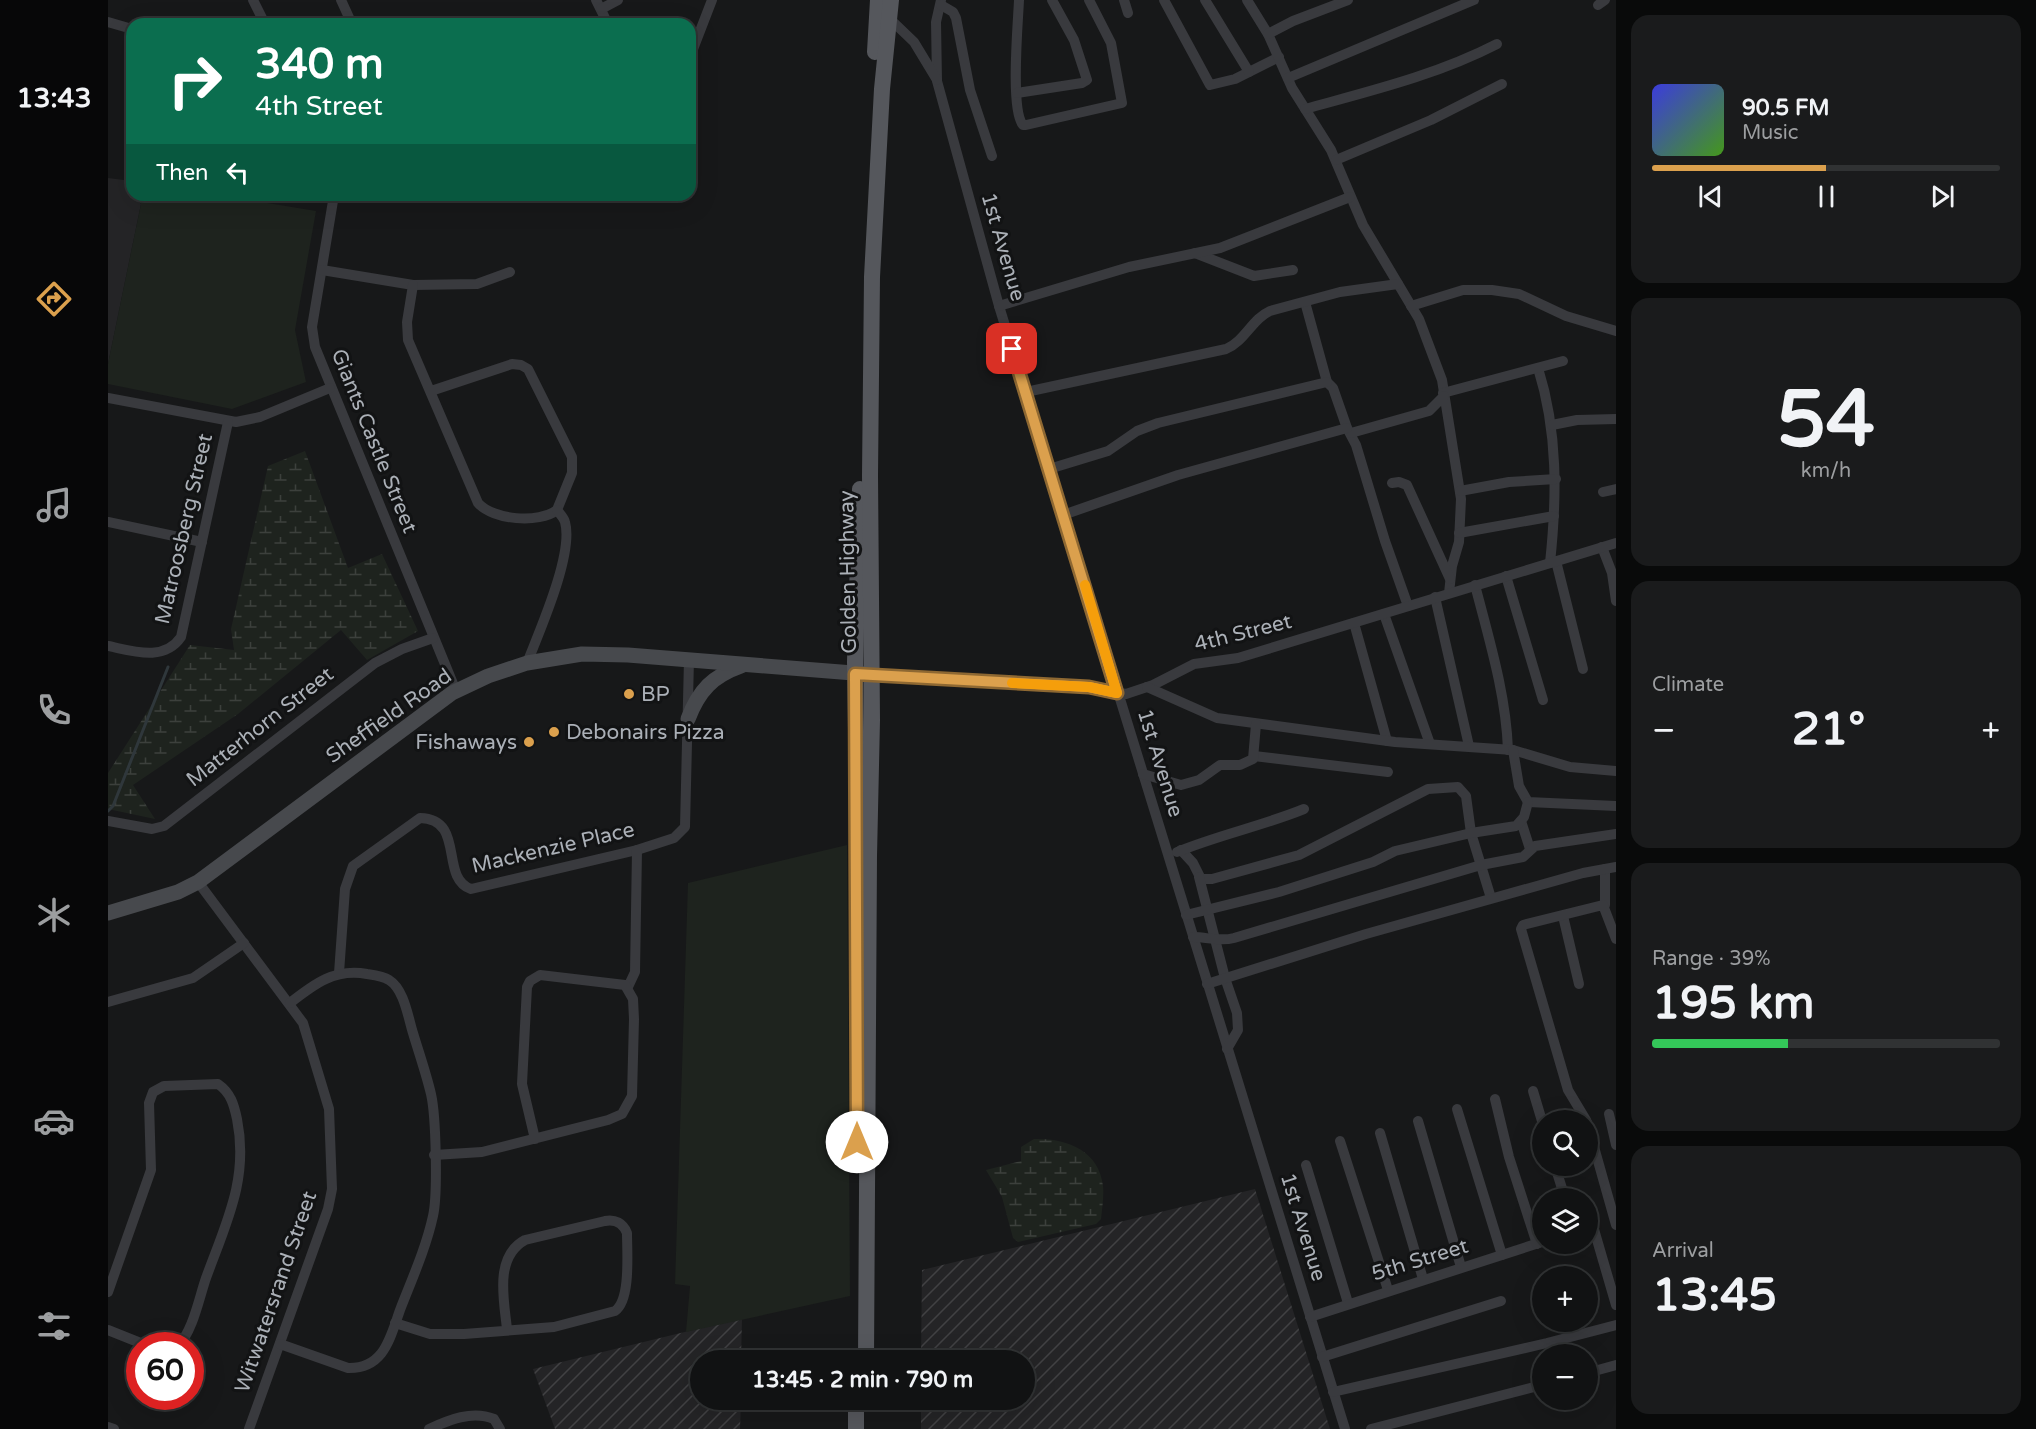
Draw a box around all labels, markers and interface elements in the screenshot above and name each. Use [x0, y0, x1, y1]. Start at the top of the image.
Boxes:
text: 340 m [255, 39, 384, 90]
icon: right [156, 42, 234, 120]
text: 13:43 [17, 82, 91, 115]
text: 4th Street [255, 90, 383, 123]
text: 90.5 FM [1742, 95, 1830, 121]
text: Music [1742, 121, 1798, 145]
icon: left [221, 156, 254, 189]
text: Then [156, 160, 209, 186]
icon: previous [1694, 180, 1727, 213]
icon: pause [1810, 180, 1843, 213]
icon: next [1926, 180, 1959, 213]
street label: 1st Avenue [976, 190, 1030, 304]
icon: directions [33, 278, 75, 320]
pin [986, 323, 1037, 374]
icon: arrive [995, 332, 1028, 365]
street label: Giants Castle Street [326, 345, 422, 537]
text: 54 [1777, 373, 1875, 467]
street label: Matroosberg Street [150, 431, 218, 627]
text: km/h [1801, 459, 1851, 483]
icon: music [33, 484, 75, 526]
street label: Golden Highway [834, 490, 862, 654]
street label: 4th Street [1192, 609, 1294, 657]
street label: Matterhorn Street [182, 662, 338, 792]
street label: Sheffield Road [321, 663, 457, 769]
text: Climate [1652, 673, 1724, 697]
place label: BP [641, 682, 670, 707]
marker: BP [622, 687, 636, 701]
icon: phone [33, 689, 75, 731]
text: 21° [1792, 703, 1865, 757]
street label: 1st Avenue [1132, 706, 1188, 820]
text: − [1652, 711, 1676, 750]
text: + [1981, 711, 2000, 750]
place label: Debonairs Pizza [566, 720, 725, 745]
marker: Debonairs Pizza [547, 725, 561, 739]
place label: Fishaways [415, 730, 517, 755]
marker: Fishaways [522, 735, 536, 749]
street label: Mackenzie Place [469, 817, 637, 879]
icon: climate [33, 894, 75, 936]
text: Range · 39% [1652, 947, 1771, 971]
text: 195 km [1652, 977, 1814, 1031]
icon: car [33, 1100, 75, 1142]
position arrow [825, 1110, 889, 1174]
map controls [1532, 1110, 1598, 1410]
button: search [1532, 1110, 1598, 1176]
street label: 1st Avenue [1275, 1170, 1331, 1284]
street label: Witwatersrand Street [230, 1188, 322, 1396]
button: layers [1532, 1188, 1598, 1254]
street label: 5th Street [1369, 1234, 1471, 1286]
text: Arrival [1652, 1239, 1714, 1263]
button: + [1532, 1266, 1598, 1332]
text: 13:45 [1652, 1269, 1777, 1323]
icon: filters [33, 1305, 75, 1347]
speed limit sign: 60 [126, 1332, 204, 1410]
button: − [1532, 1344, 1598, 1410]
text: 13:45 · 2 min · 790 m [752, 1367, 973, 1393]

